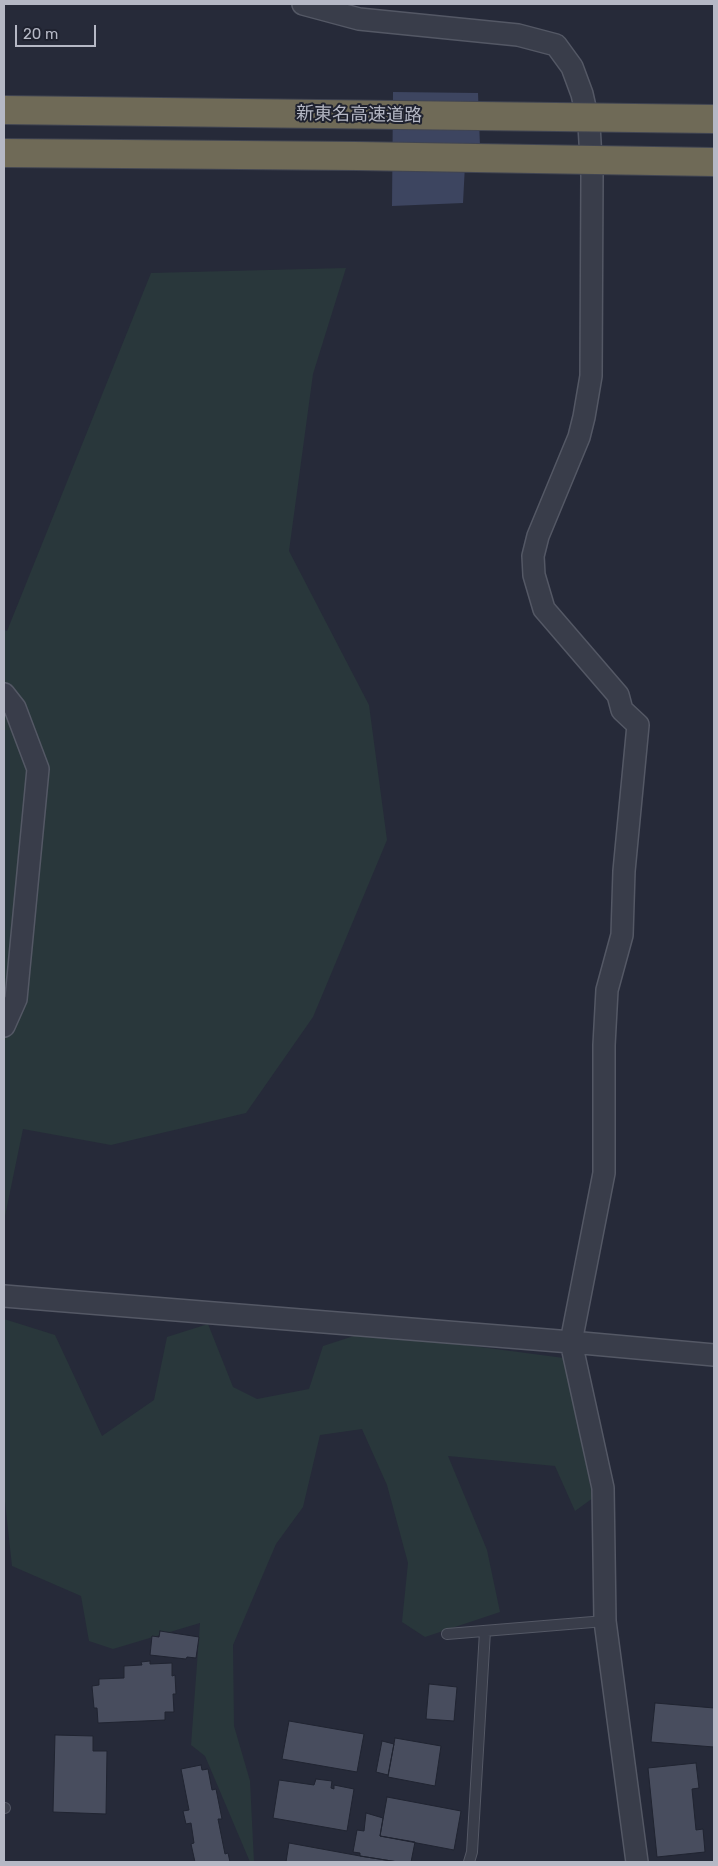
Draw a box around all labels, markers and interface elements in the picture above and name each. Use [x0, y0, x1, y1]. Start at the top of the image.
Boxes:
scale bar [18, 15, 99, 47]
text: 20 m [23, 25, 58, 43]
street label: 新東名高速道路 [296, 103, 422, 127]

